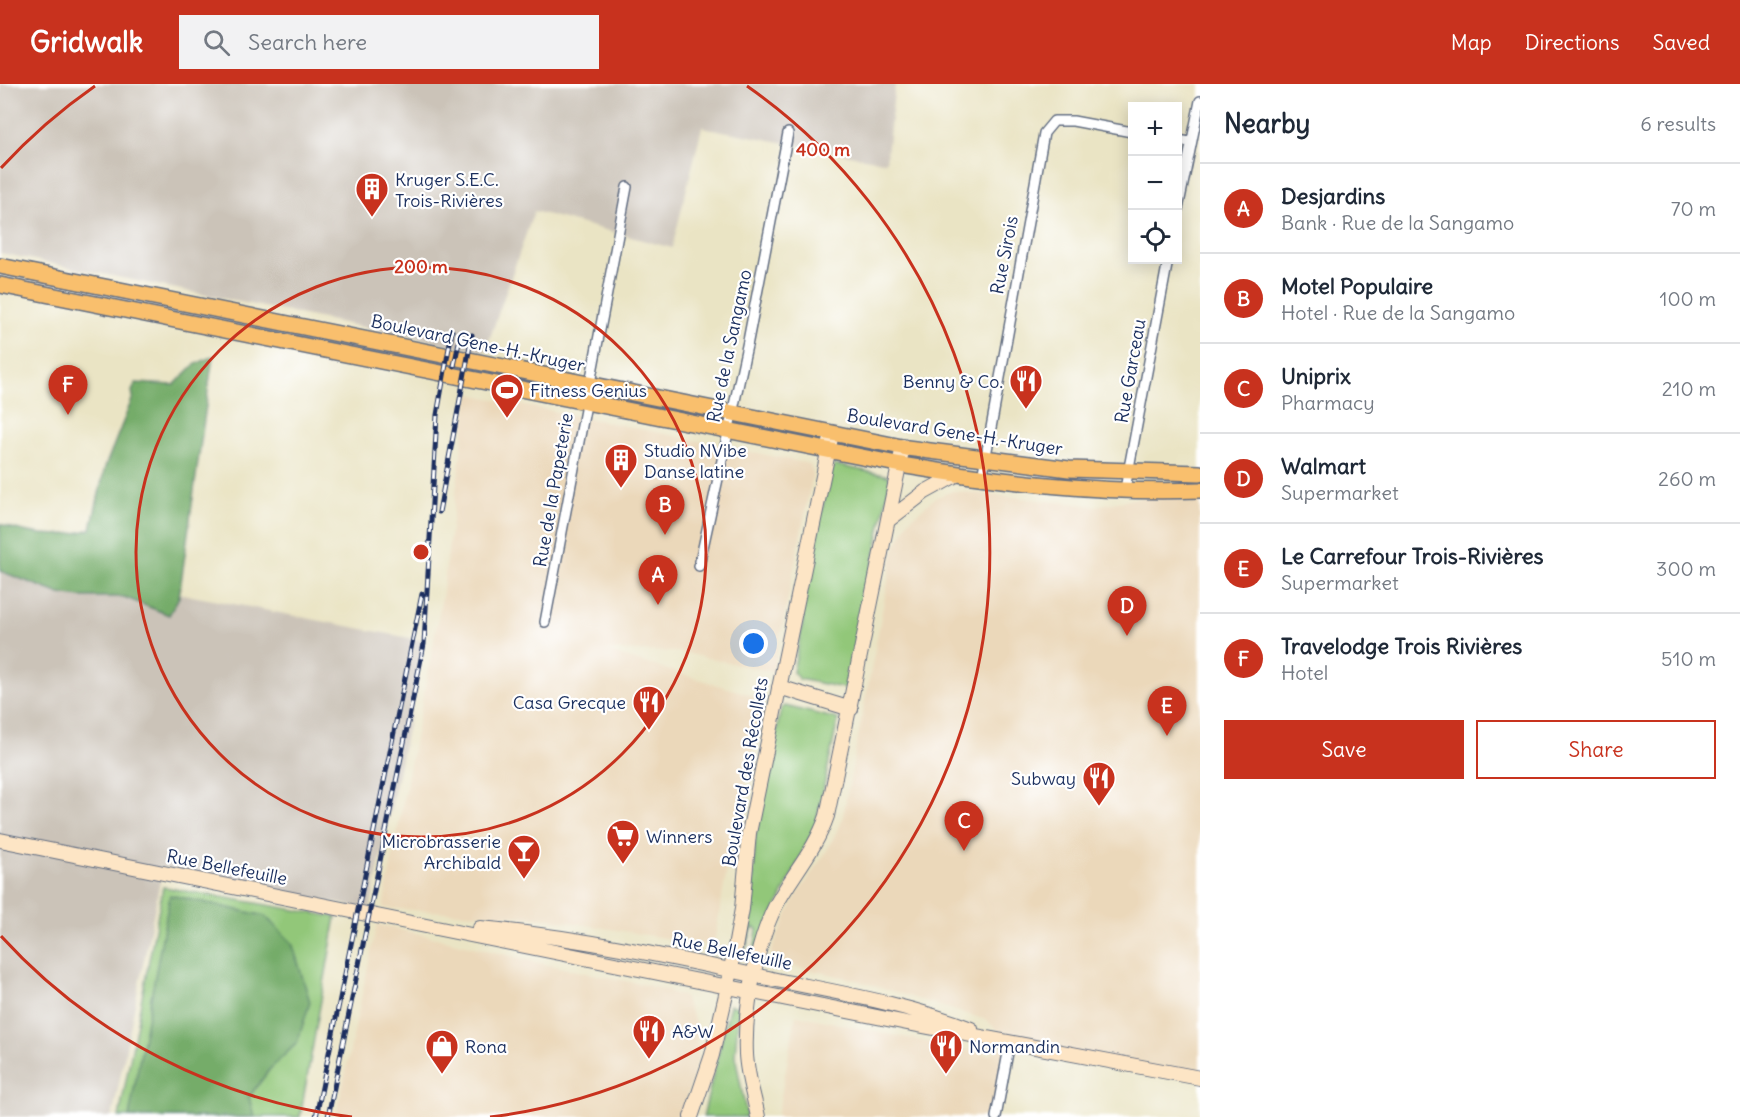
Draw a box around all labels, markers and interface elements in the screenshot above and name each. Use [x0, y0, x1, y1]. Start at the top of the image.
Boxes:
search box [179, 15, 599, 69]
text: Gridwalk [30, 24, 143, 60]
icon: search [200, 26, 233, 59]
text: Search here [248, 28, 367, 56]
text: Map [1451, 29, 1492, 56]
text: Directions [1525, 29, 1619, 56]
text: Saved [1652, 29, 1710, 56]
map controls [1128, 102, 1182, 264]
button: + [1128, 102, 1182, 156]
text: Nearby [1224, 107, 1310, 140]
text: 6 results [1640, 111, 1716, 136]
text: 400 m [796, 138, 850, 161]
button: − [1128, 156, 1182, 210]
place label: Kruger S.E.C. Trois-Rivières [395, 168, 503, 212]
building icon: Kruger S.E.C. Trois-Rivières [354, 171, 390, 218]
text: Desjardins [1281, 182, 1385, 210]
text: A [1237, 196, 1250, 221]
text: 70 m [1671, 196, 1716, 221]
button: locate [1128, 210, 1182, 264]
text: Bank · Rue de la Sangamo [1281, 210, 1514, 235]
street label: Rue Sirois [985, 214, 1023, 296]
text: 200 m [394, 255, 448, 278]
street label: Rue de la Sangamo [702, 267, 756, 425]
text: Motel Populaire [1281, 272, 1433, 300]
text: B [1237, 286, 1250, 311]
text: 100 m [1659, 286, 1716, 311]
text: Hotel · Rue de la Sangamo [1281, 300, 1515, 325]
street label: Boulevard Gene-H.-Kruger [369, 309, 588, 377]
street label: Rue Garceau [1110, 317, 1150, 425]
text: Uniprix [1281, 362, 1351, 390]
restaurant icon: Benny & Co. [1008, 363, 1044, 410]
pin: F [48, 366, 88, 415]
place label: Benny & Co. [903, 370, 1003, 393]
sports icon: Fitness Genius [489, 372, 525, 419]
text: C [1237, 376, 1250, 401]
text: 210 m [1662, 376, 1716, 401]
place label: Fitness Genius [530, 379, 647, 402]
text: Pharmacy [1281, 390, 1375, 415]
street label: Boulevard Gene-H.-Kruger [846, 404, 1065, 461]
street label: Rue de la Papeterie [528, 411, 578, 569]
place label: Studio NVibe Danse latine [644, 439, 747, 483]
building icon: Studio NVibe Danse latine [603, 442, 639, 489]
text: Walmart [1281, 452, 1366, 480]
text: D [1236, 466, 1251, 491]
text: 260 m [1658, 466, 1716, 491]
text: Supermarket [1281, 480, 1399, 505]
pin: B [646, 486, 684, 535]
centre of rings [411, 542, 431, 562]
text: Le Carrefour Trois-Rivières [1281, 542, 1544, 570]
pin: A [638, 556, 678, 605]
text: E [1238, 556, 1249, 581]
text: 300 m [1656, 556, 1716, 581]
text: Supermarket [1281, 570, 1399, 595]
pin: D [1108, 586, 1146, 636]
your location [739, 629, 768, 658]
text: Travelodge Trois Rivières [1281, 632, 1522, 660]
text: F [1238, 646, 1249, 671]
text: 510 m [1661, 646, 1716, 671]
text: Hotel [1281, 660, 1328, 685]
street label: Boulevard des Récollets [717, 676, 773, 868]
restaurant icon: Casa Grecque [631, 684, 667, 731]
pin: E [1148, 686, 1186, 736]
place label: Casa Grecque [513, 691, 626, 714]
button: Save [1224, 720, 1464, 779]
button: Share [1476, 720, 1716, 779]
restaurant icon: Subway [1081, 760, 1117, 807]
place label: Subway [1011, 767, 1076, 790]
pin: C [944, 802, 984, 851]
supermarket icon: Winners [605, 818, 641, 865]
place label: Winners [646, 825, 712, 848]
place label: Microbrasserie Archibald [381, 830, 501, 874]
bar icon: Microbrasserie Archibald [506, 833, 542, 880]
street label: Rue Bellefeuille [165, 844, 289, 890]
street label: Rue Bellefeuille [670, 927, 794, 975]
restaurant icon: A&W [631, 1013, 667, 1060]
place label: A&W [672, 1020, 714, 1043]
shop icon: Rona [424, 1028, 460, 1075]
restaurant icon: Normandin [928, 1028, 964, 1075]
place label: Rona [465, 1035, 507, 1058]
place label: Normandin [969, 1035, 1060, 1058]

